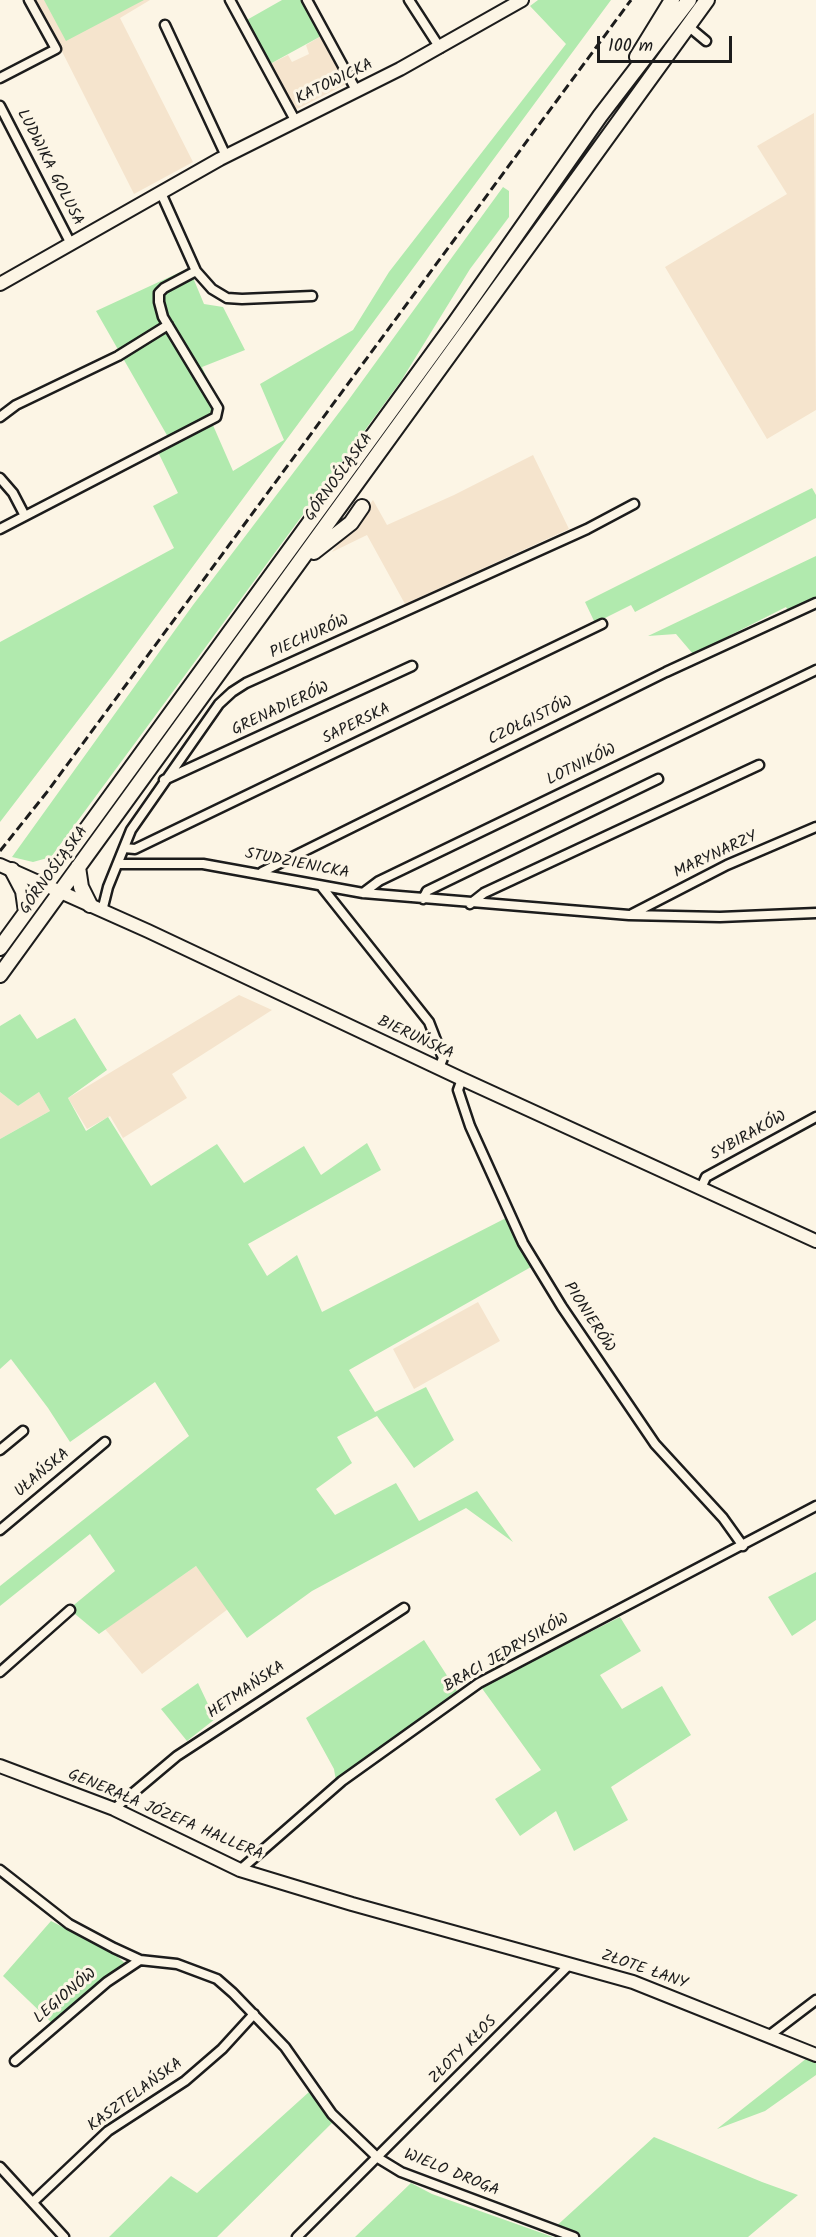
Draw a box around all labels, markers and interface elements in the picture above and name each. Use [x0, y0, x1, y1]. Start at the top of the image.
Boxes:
scale bar [600, 24, 735, 62]
text: 100 m [608, 32, 653, 61]
street label: KATOWICKA [293, 56, 377, 110]
street label: LUDWIKA GOLUSA [11, 107, 87, 229]
street label: GÓRNOŚLĄSKA [302, 430, 378, 526]
street label: PIECHURÓW [267, 612, 353, 664]
street label: GRENADIERÓW [229, 679, 333, 741]
street label: CZOŁGISTÓW [486, 693, 576, 751]
street label: SAPERSKA [320, 700, 394, 750]
street label: LOTNIKÓW [544, 741, 620, 791]
street label: GÓRNOŚLĄSKA [17, 823, 93, 919]
street label: MARYNARZY [671, 828, 761, 884]
street label: STUDZIENICKA [243, 845, 351, 885]
street label: BIERUŃSKA [374, 1013, 456, 1065]
street label: SYBIRAKÓW [708, 1108, 790, 1166]
street label: PIONIERÓW [558, 1279, 618, 1357]
street label: UŁAŃSKA [12, 1445, 74, 1503]
street label: BRACI JĘDRYSIKÓW [441, 1610, 573, 1698]
street label: HETMAŃSKA [205, 1658, 289, 1724]
street label: GENERAŁA JÓZEFA HALLERA [65, 1766, 265, 1866]
street label: ZŁOTE ŁANY [598, 1947, 690, 1995]
street label: LEGIONÓW [31, 1965, 101, 2029]
street label: ZŁOTY KŁOS [426, 2013, 502, 2089]
street label: KASZTELAŃSKA [85, 2055, 187, 2137]
street label: WIELO DROGA [401, 2146, 501, 2202]

